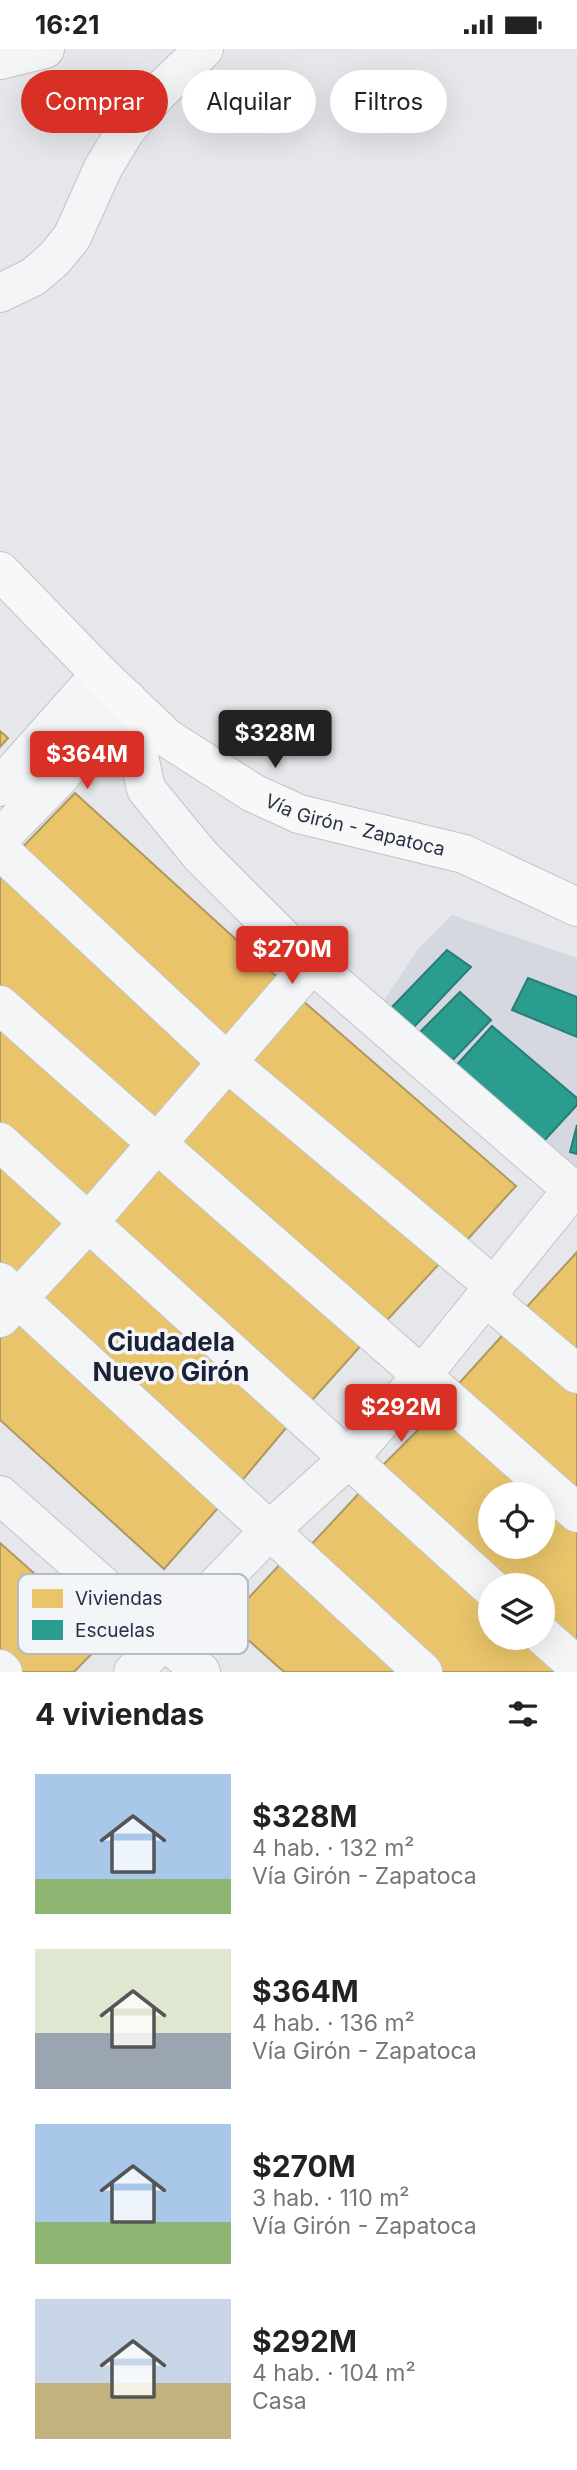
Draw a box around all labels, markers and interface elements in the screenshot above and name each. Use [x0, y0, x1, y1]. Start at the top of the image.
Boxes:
text: 16:21 [35, 9, 99, 40]
chip: Comprar [21, 70, 168, 133]
chip: Alquilar [182, 70, 316, 133]
chip: Filtros [330, 70, 447, 133]
pin: $328M [226, 711, 324, 770]
text: $328M [235, 719, 315, 747]
pin: $364M [38, 731, 136, 791]
text: $364M [46, 740, 128, 768]
street label: Vía Girón - Zapatoca [262, 789, 447, 861]
pin: $270M [243, 927, 341, 986]
text: $270M [252, 935, 332, 963]
district label: Ciudadela Nuevo Girón [93, 1326, 249, 1387]
pin: $292M [352, 1385, 450, 1444]
text: $292M [361, 1393, 441, 1421]
map controls [478, 1482, 555, 1650]
button: locate [478, 1482, 555, 1559]
button: layers [478, 1573, 555, 1650]
legend [18, 1574, 248, 1654]
text: Viviendas [75, 1587, 163, 1610]
text: Escuelas [75, 1619, 155, 1642]
icon: filters [504, 1695, 542, 1733]
text: 4 viviendas [35, 1696, 204, 1732]
text: $328M [252, 1798, 357, 1834]
icon: home [91, 1802, 175, 1886]
text: 4 hab. · 132 m² [252, 1834, 414, 1862]
text: Vía Girón - Zapatoca [252, 1862, 477, 1890]
text: $364M [252, 1973, 359, 2009]
icon: home [91, 1977, 175, 2061]
text: 4 hab. · 136 m² [252, 2009, 415, 2037]
text: Vía Girón - Zapatoca [252, 2037, 477, 2065]
text: $270M [252, 2148, 356, 2184]
icon: home [91, 2152, 175, 2236]
text: 3 hab. · 110 m² [252, 2184, 409, 2212]
text: Vía Girón - Zapatoca [252, 2212, 477, 2240]
text: $292M [252, 2323, 357, 2359]
icon: home [91, 2327, 175, 2411]
text: 4 hab. · 104 m² [252, 2359, 416, 2387]
text: Casa [252, 2387, 307, 2415]

